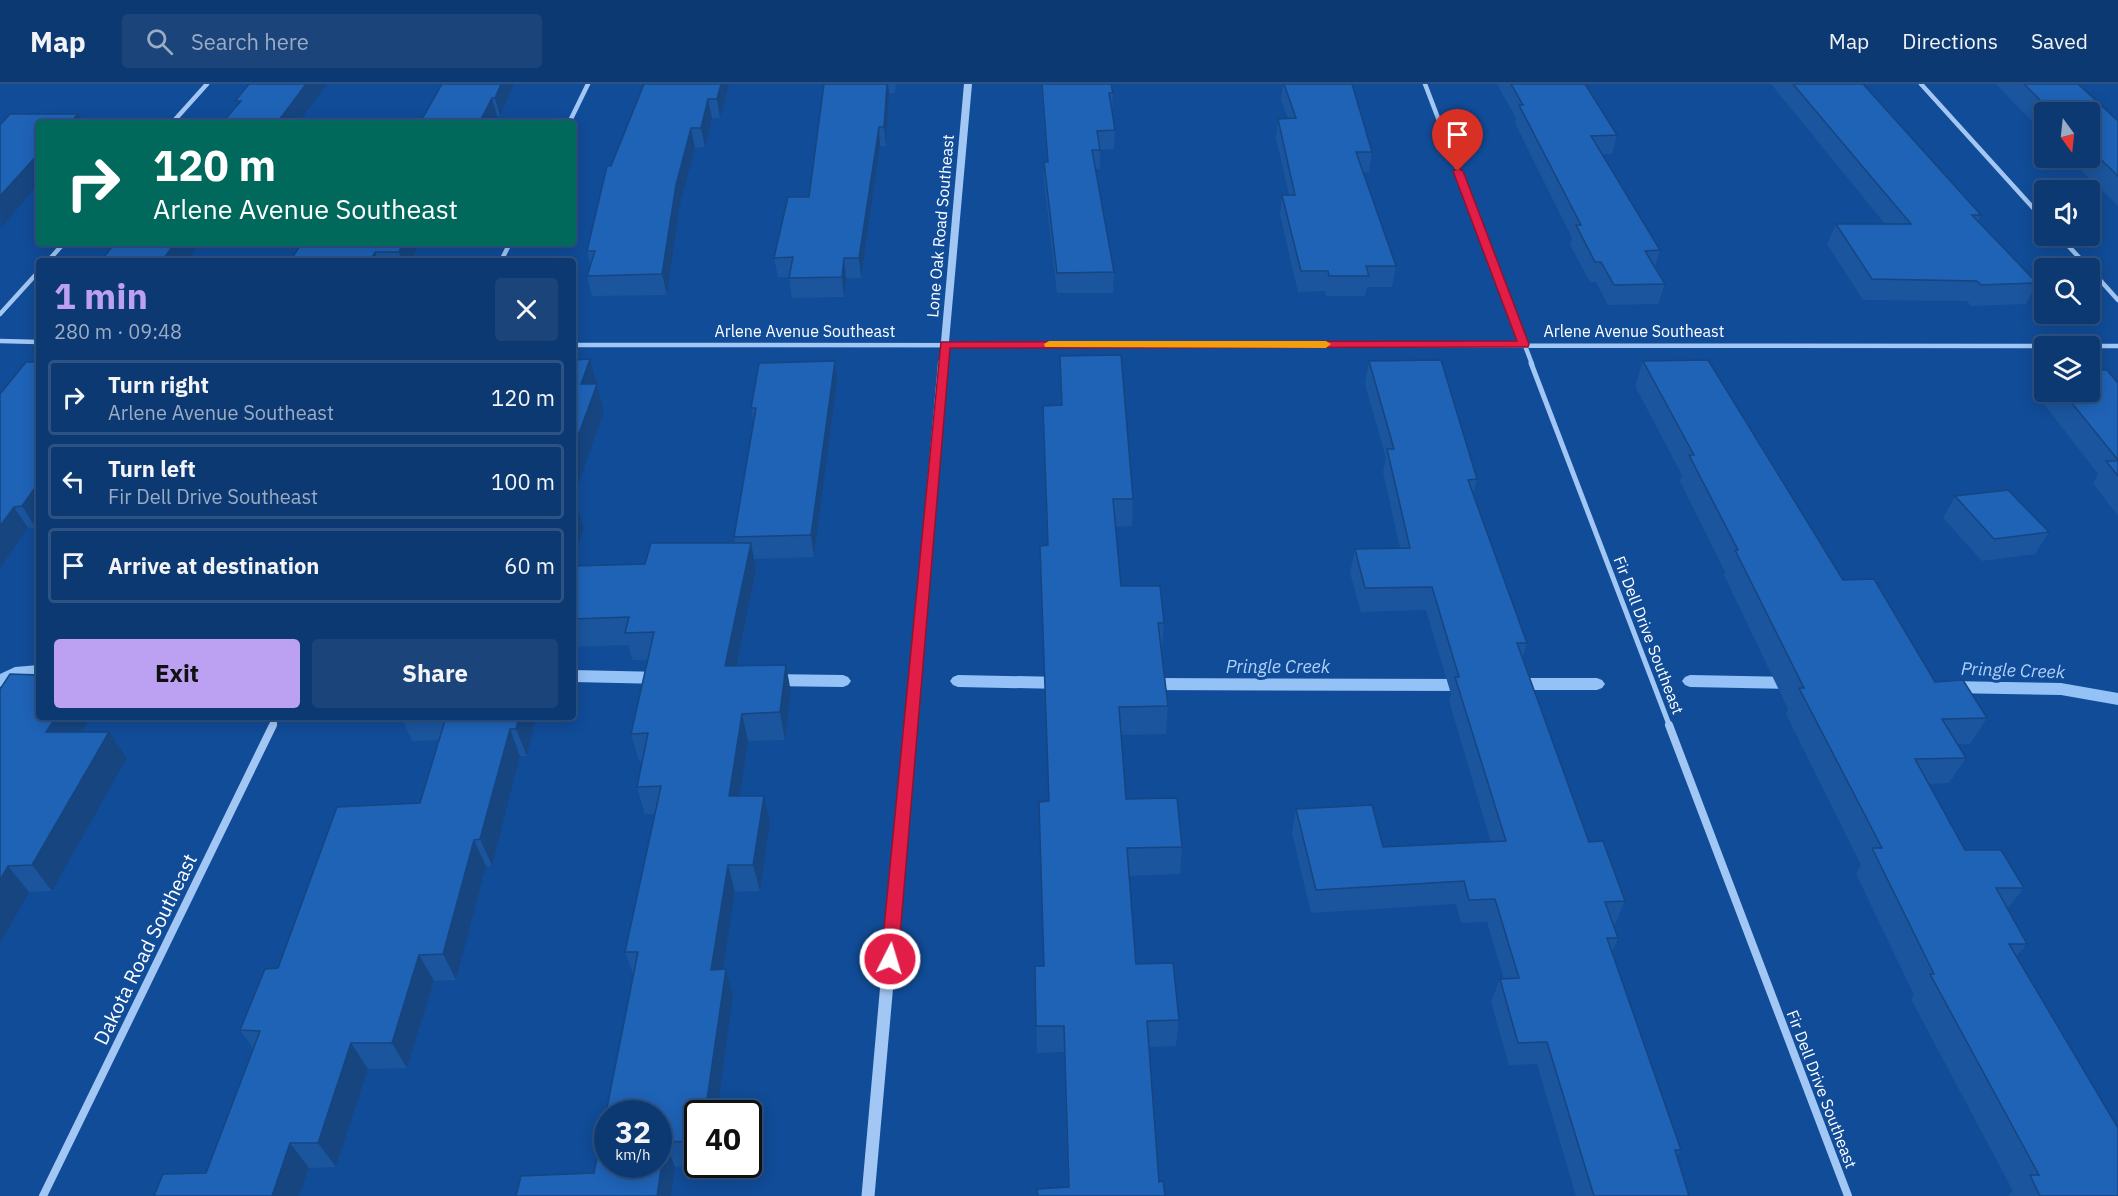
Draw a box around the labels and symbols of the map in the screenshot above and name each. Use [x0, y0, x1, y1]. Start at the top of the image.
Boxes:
north arrow [2034, 102, 2100, 168]
pin [1432, 109, 1483, 171]
street label: Lone Oak Road Southeast [922, 134, 958, 318]
street label: Arlene Avenue Southeast [715, 321, 895, 341]
street label: Arlene Avenue Southeast [1544, 321, 1724, 341]
street label: Fir Dell Drive Southeast [1610, 553, 1688, 717]
water label: Pringle Creek [1226, 655, 1331, 678]
water label: Pringle Creek [1960, 657, 2066, 683]
street label: Dakota Road Southeast [87, 849, 203, 1049]
position arrow [858, 927, 922, 991]
street label: Fir Dell Drive Southeast [1783, 1007, 1861, 1171]
speed limit sign: 40 [684, 1100, 762, 1178]

